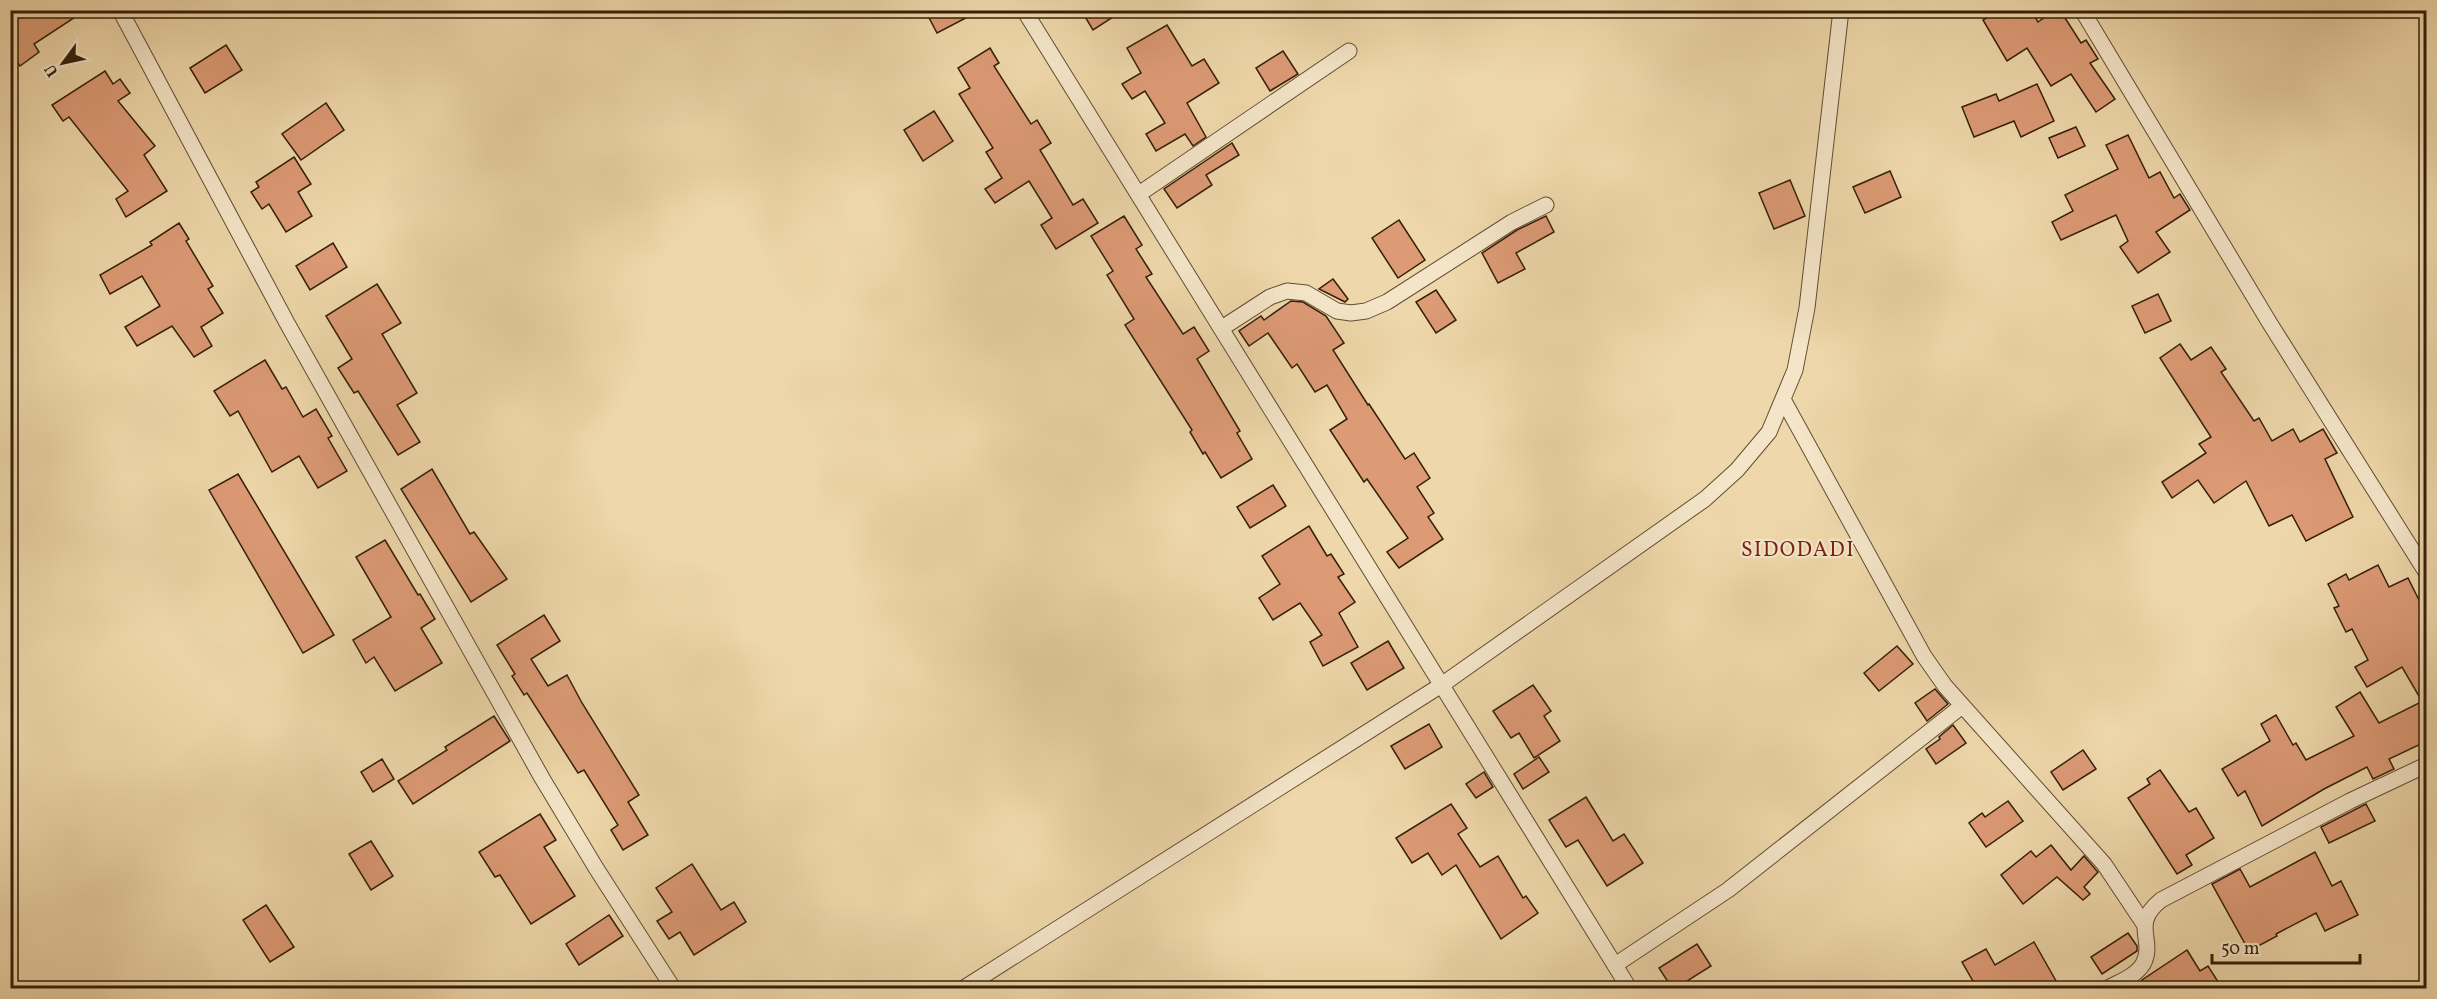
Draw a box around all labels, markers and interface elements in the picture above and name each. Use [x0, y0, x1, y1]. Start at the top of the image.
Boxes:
north arrow [33, 33, 93, 93]
text: U [40, 59, 64, 81]
district label: SIDODADI [1741, 536, 1855, 565]
scale bar [2212, 927, 2360, 965]
text: 50 m [2221, 937, 2260, 962]

